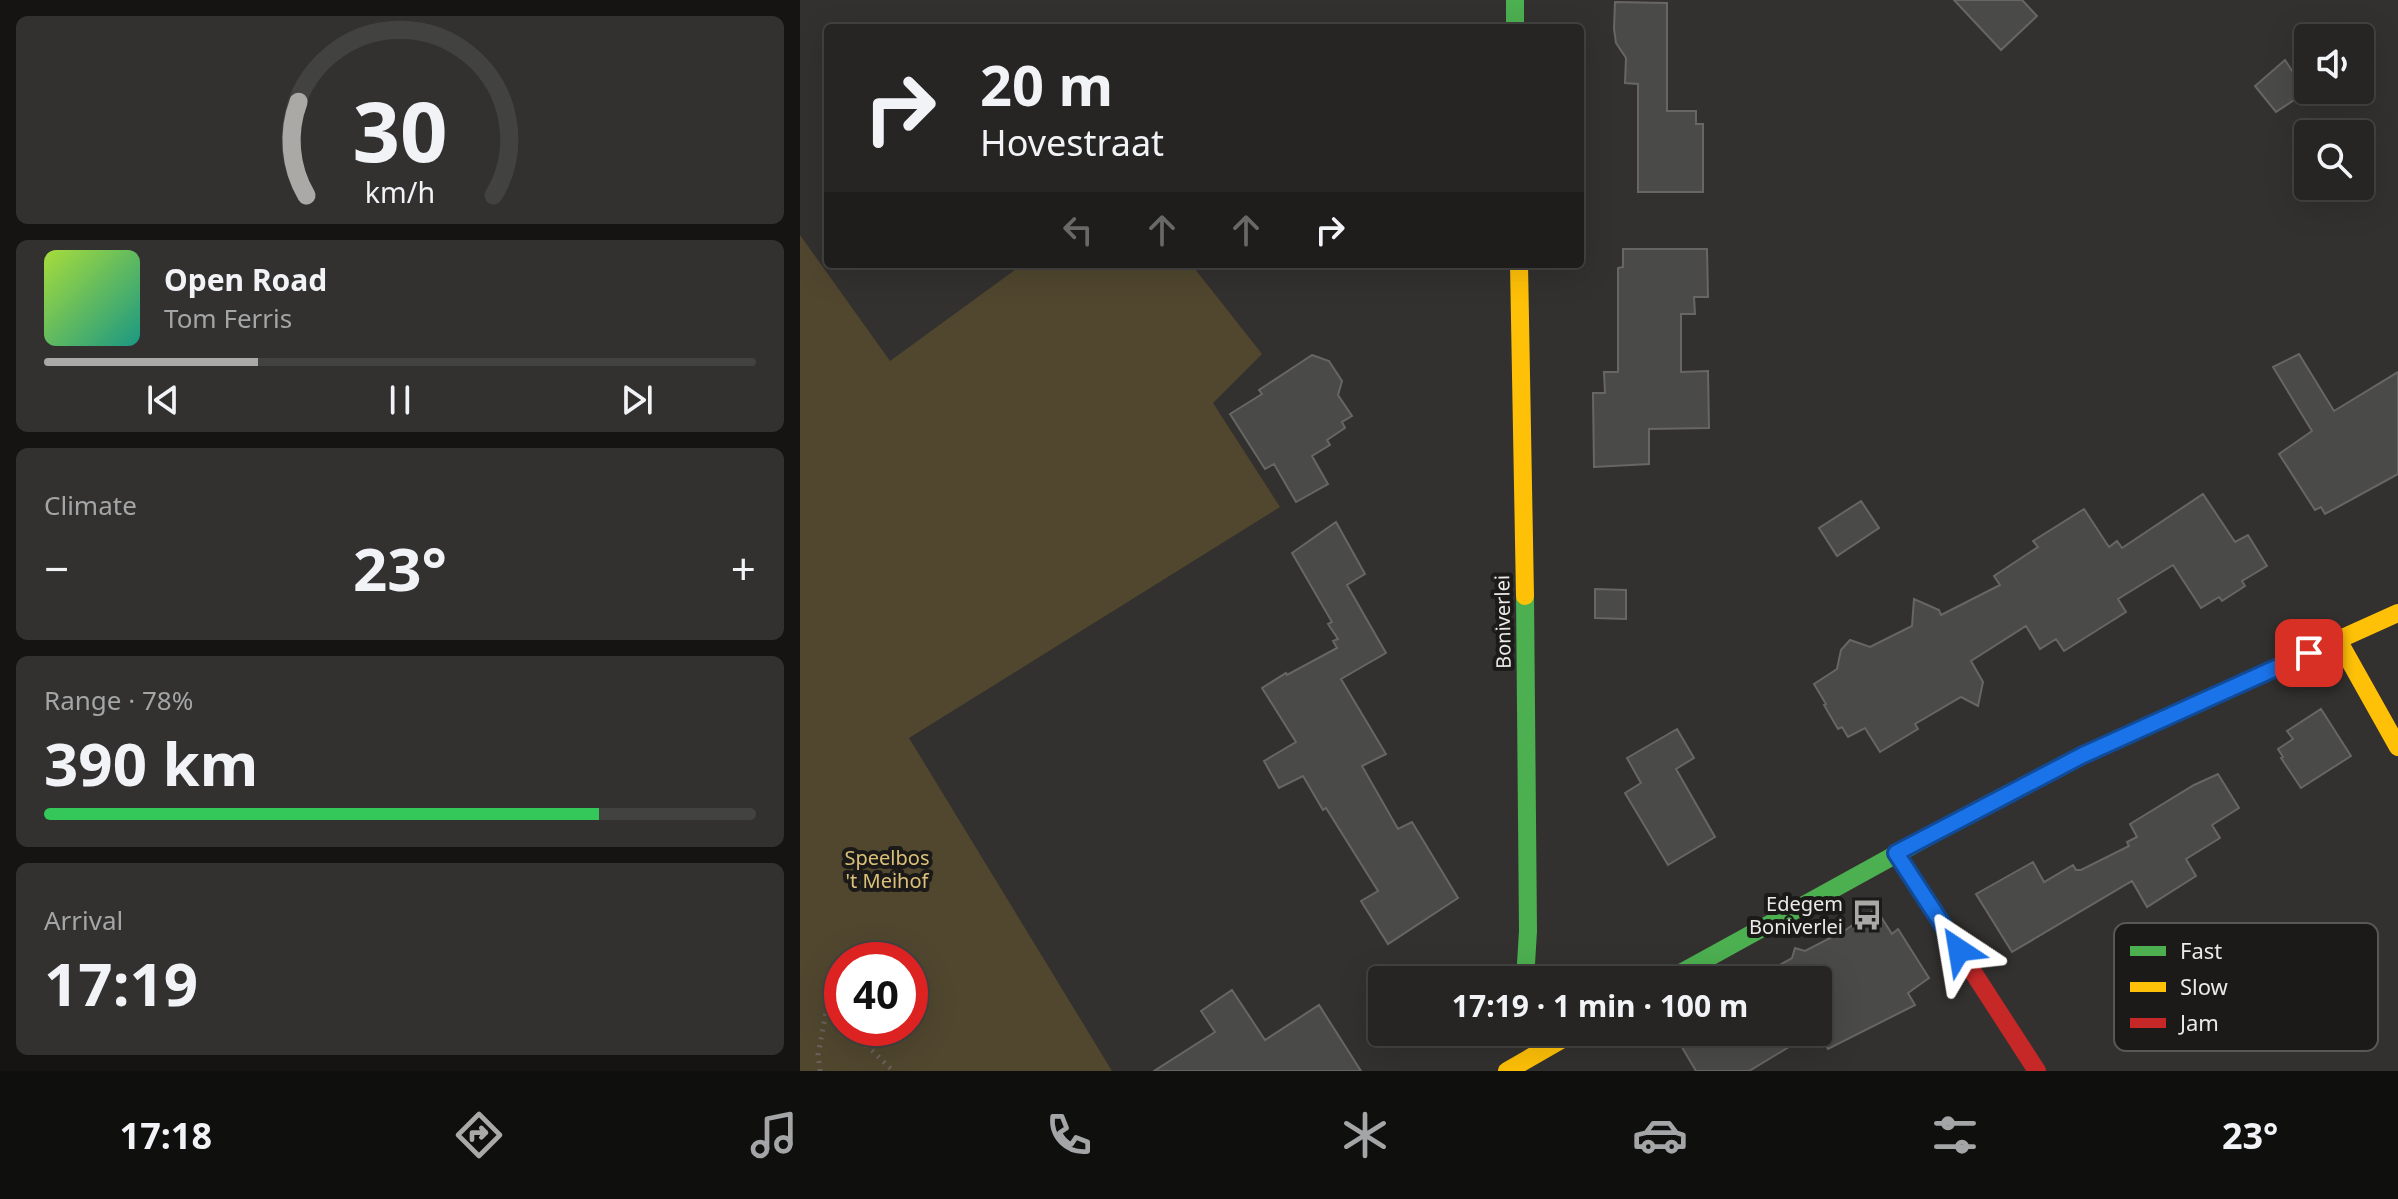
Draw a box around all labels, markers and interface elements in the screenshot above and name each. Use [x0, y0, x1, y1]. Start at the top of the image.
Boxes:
map controls [2294, 24, 2374, 200]
button: sound [2294, 24, 2374, 104]
text: 20 m [980, 46, 1113, 122]
icon: right [848, 56, 952, 160]
text: 30 [352, 73, 448, 186]
text: Hovestraat [980, 118, 1164, 167]
button: search [2294, 120, 2374, 200]
text: km/h [365, 172, 435, 211]
icon: left [1056, 208, 1100, 252]
icon: ahead [1140, 208, 1184, 252]
icon: ahead [1224, 208, 1268, 252]
icon: right [1308, 208, 1352, 252]
text: Open Road [164, 259, 327, 300]
text: Tom Ferris [164, 300, 292, 336]
icon: previous [141, 378, 185, 422]
icon: pause [378, 378, 422, 422]
icon: next [615, 378, 659, 422]
text: Climate [44, 487, 137, 523]
text: 23° [353, 527, 447, 609]
text: − [44, 538, 69, 598]
text: + [731, 538, 756, 598]
street label: Boniverlei [1488, 575, 1517, 669]
pin [2275, 619, 2343, 687]
icon: arrive [2287, 631, 2331, 675]
text: Range · 78% [44, 682, 193, 718]
text: 390 km [44, 722, 258, 804]
park label: Speelbos 't Meihof [845, 844, 930, 894]
place label: Edegem Boniverlei [1749, 890, 1843, 940]
bus stop icon: Edegem Boniverlei [1850, 898, 1884, 932]
text: Arrival [44, 902, 123, 938]
position arrow [1917, 908, 2001, 992]
legend [2114, 923, 2378, 1051]
text: Fast [2180, 935, 2222, 965]
text: 17:19 [44, 942, 198, 1024]
speed limit sign: 40 [824, 942, 928, 1046]
text: Slow [2180, 971, 2229, 1001]
text: 17:19 · 1 min · 100 m [1452, 985, 1748, 1026]
text: Jam [2178, 1007, 2219, 1037]
icon: directions [451, 1107, 507, 1163]
icon: music [746, 1107, 802, 1163]
icon: phone [1041, 1107, 1097, 1163]
icon: climate [1337, 1107, 1393, 1163]
icon: car [1632, 1107, 1688, 1163]
icon: filters [1927, 1107, 1983, 1163]
text: 17:18 [120, 1111, 212, 1160]
text: 23° [2222, 1111, 2278, 1160]

